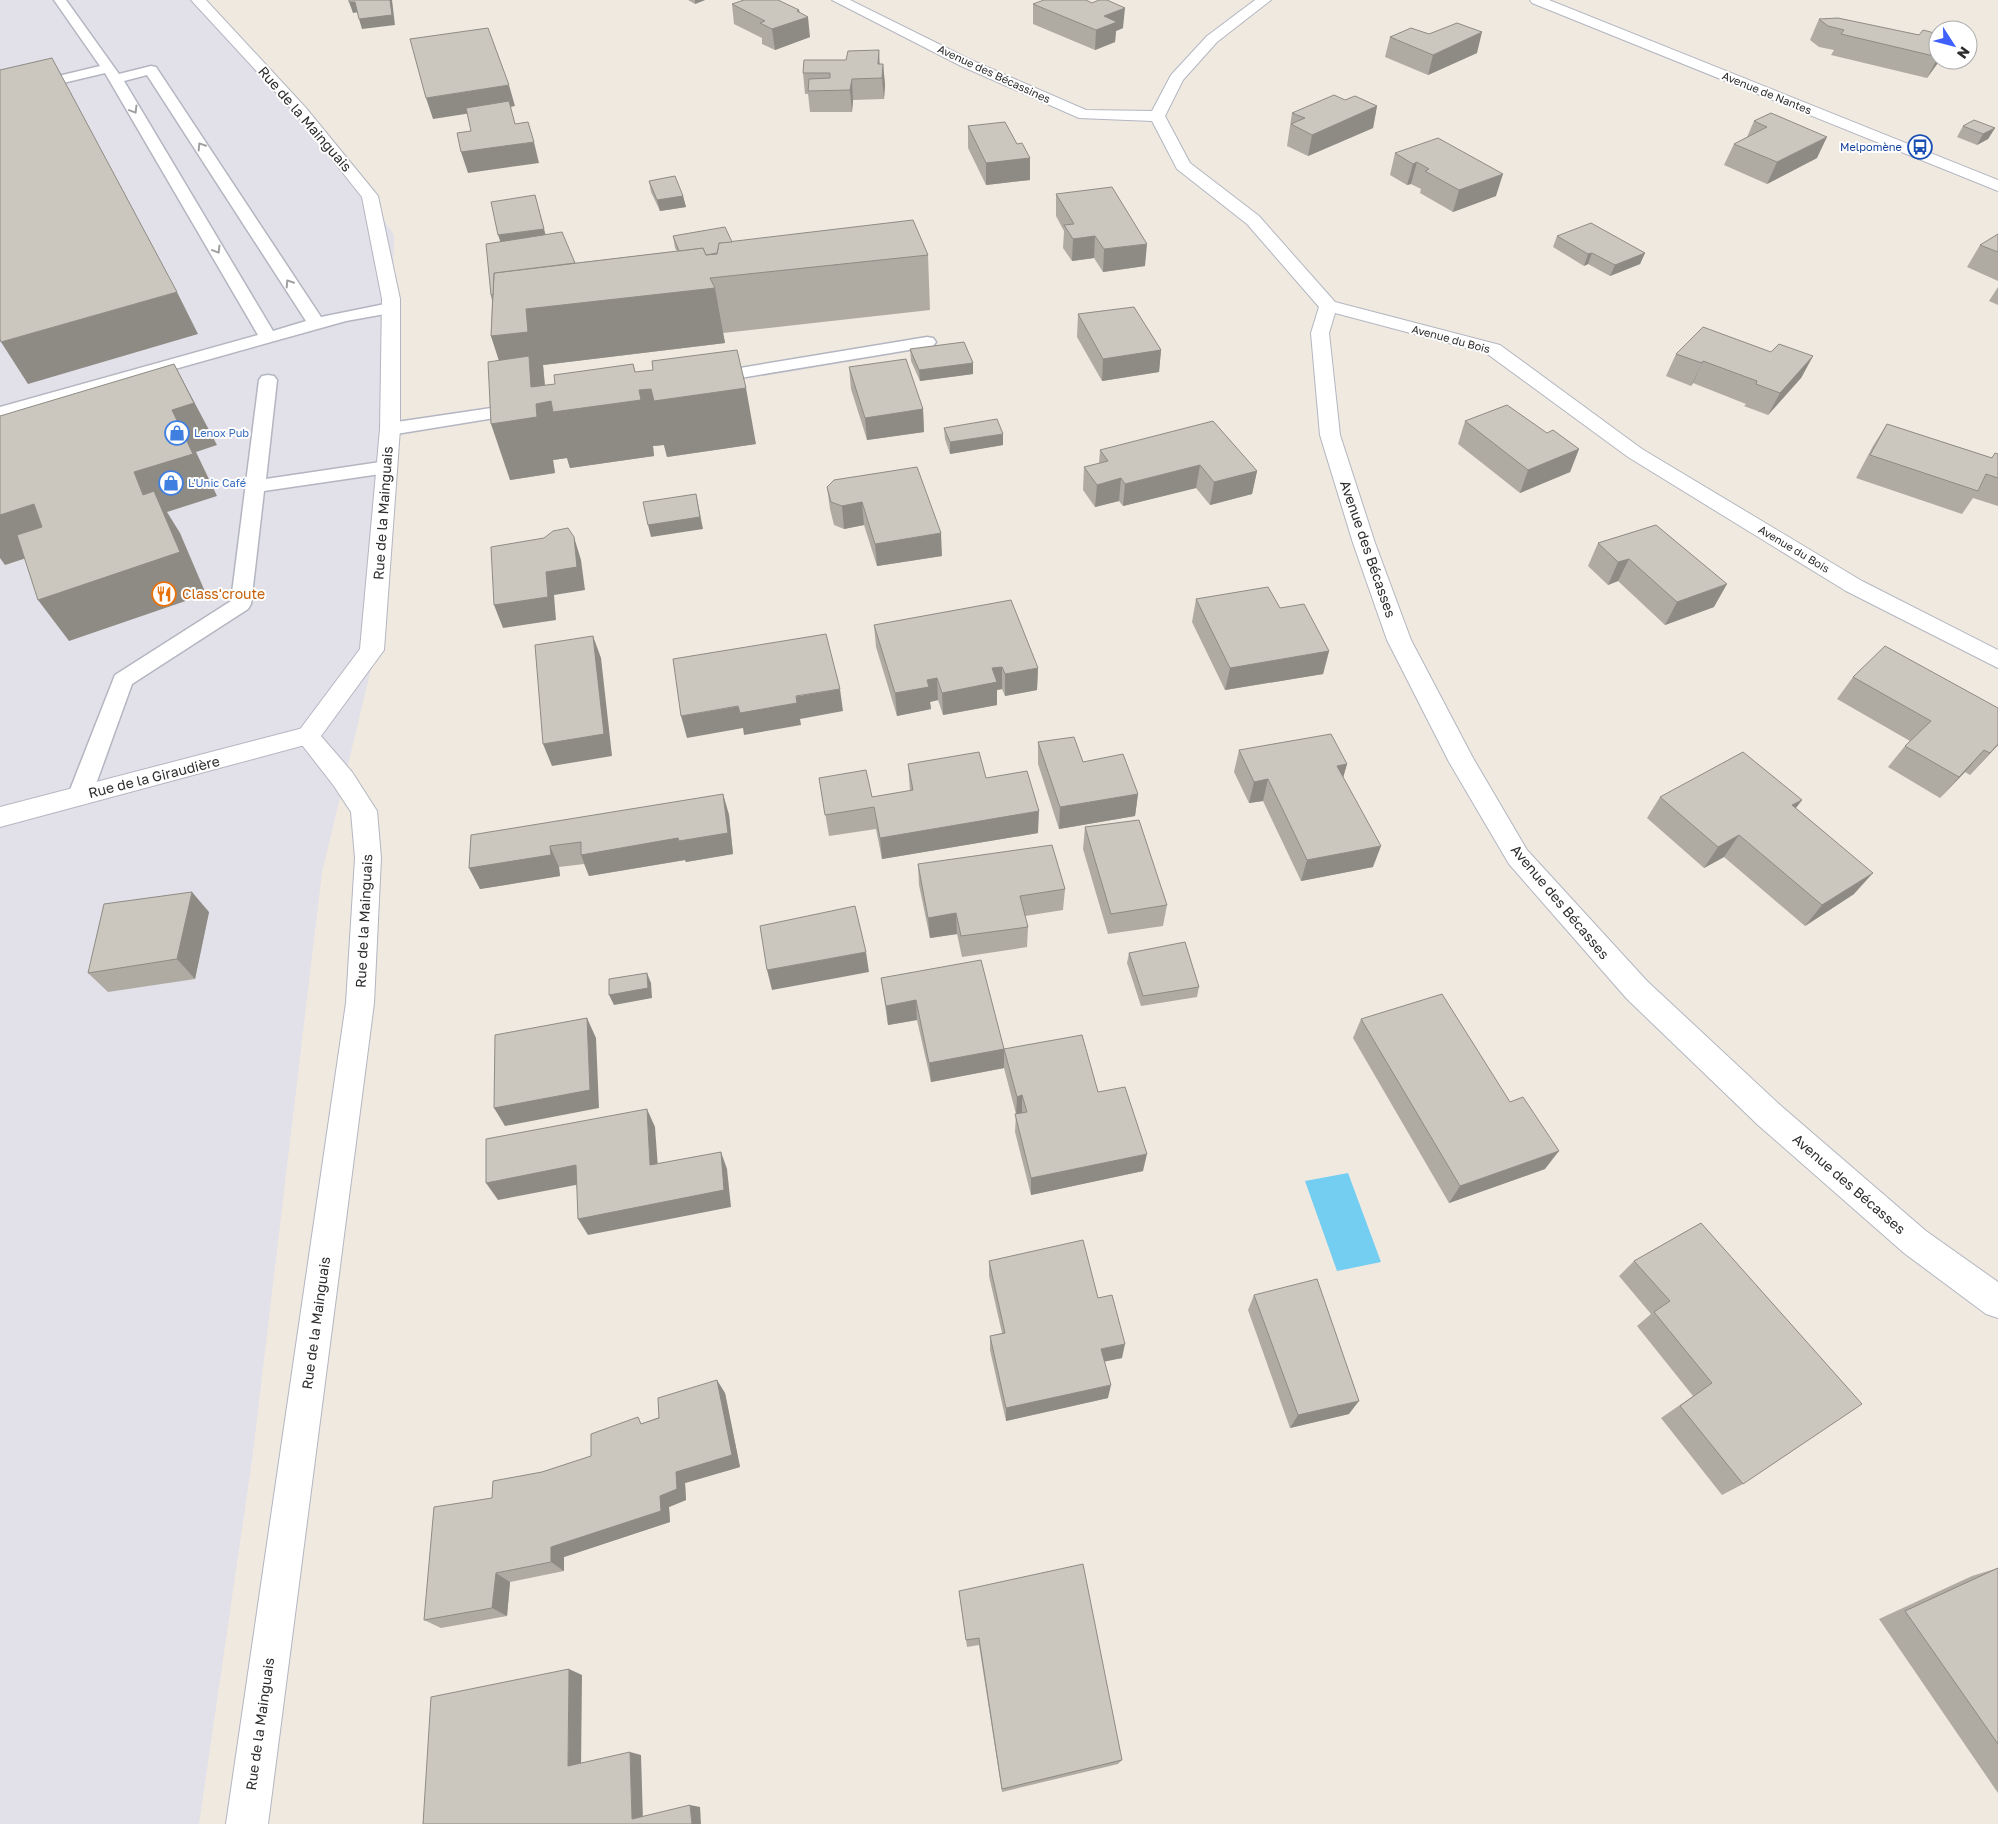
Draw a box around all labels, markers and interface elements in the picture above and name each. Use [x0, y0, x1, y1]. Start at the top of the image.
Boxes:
north arrow [1928, 20, 1978, 70]
street label: Avenue des Bécassines [936, 42, 1053, 105]
text: N [1954, 44, 1974, 62]
street label: Rue de la Mainguais [255, 63, 356, 175]
street label: Avenue de Nantes [1721, 69, 1814, 116]
one-way arrow [127, 104, 137, 113]
bus stop icon: Melpomène [1907, 134, 1933, 160]
place label: Melpomène [1840, 140, 1902, 153]
one-way arrow [198, 143, 207, 152]
one-way arrow [210, 244, 220, 253]
one-way arrow [286, 279, 295, 289]
street label: Avenue du Bois [1411, 322, 1492, 355]
shop icon: Lenox Pub [164, 420, 190, 446]
place label: Lenox Pub [194, 426, 249, 439]
street label: Rue de la Mainguais [369, 446, 396, 580]
shop icon: L'Unic Café [158, 470, 184, 496]
place label: L'Unic Café [188, 476, 246, 489]
street label: Avenue des Bécasses [1337, 478, 1400, 620]
street label: Avenue du Bois [1756, 522, 1832, 575]
restaurant icon: Class'croute [151, 581, 177, 607]
place label: Class'croute [182, 585, 265, 602]
street label: Rue de la Giraudière [86, 752, 221, 801]
street label: Avenue des Bécasses [1508, 841, 1613, 962]
street label: Rue de la Mainguais [352, 854, 375, 988]
street label: Avenue des Bécasses [1789, 1130, 1909, 1237]
street label: Rue de la Mainguais [298, 1255, 333, 1390]
street label: Rue de la Mainguais [242, 1656, 277, 1791]

